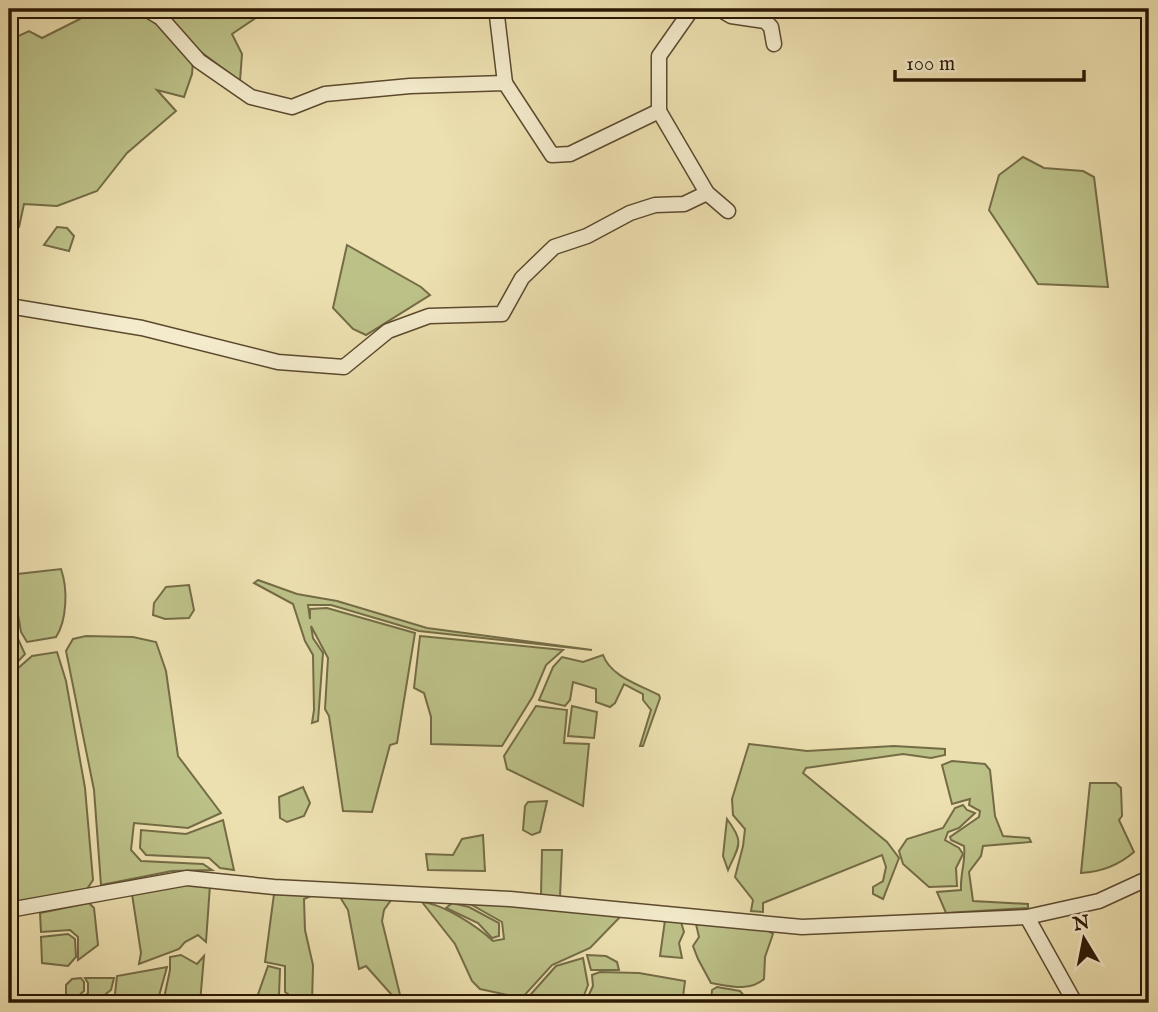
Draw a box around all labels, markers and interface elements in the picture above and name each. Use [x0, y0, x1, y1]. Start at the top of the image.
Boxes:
scale bar [895, 38, 1084, 82]
text: 100 m [906, 51, 955, 78]
north arrow [1050, 904, 1120, 974]
text: N [1070, 911, 1092, 938]

